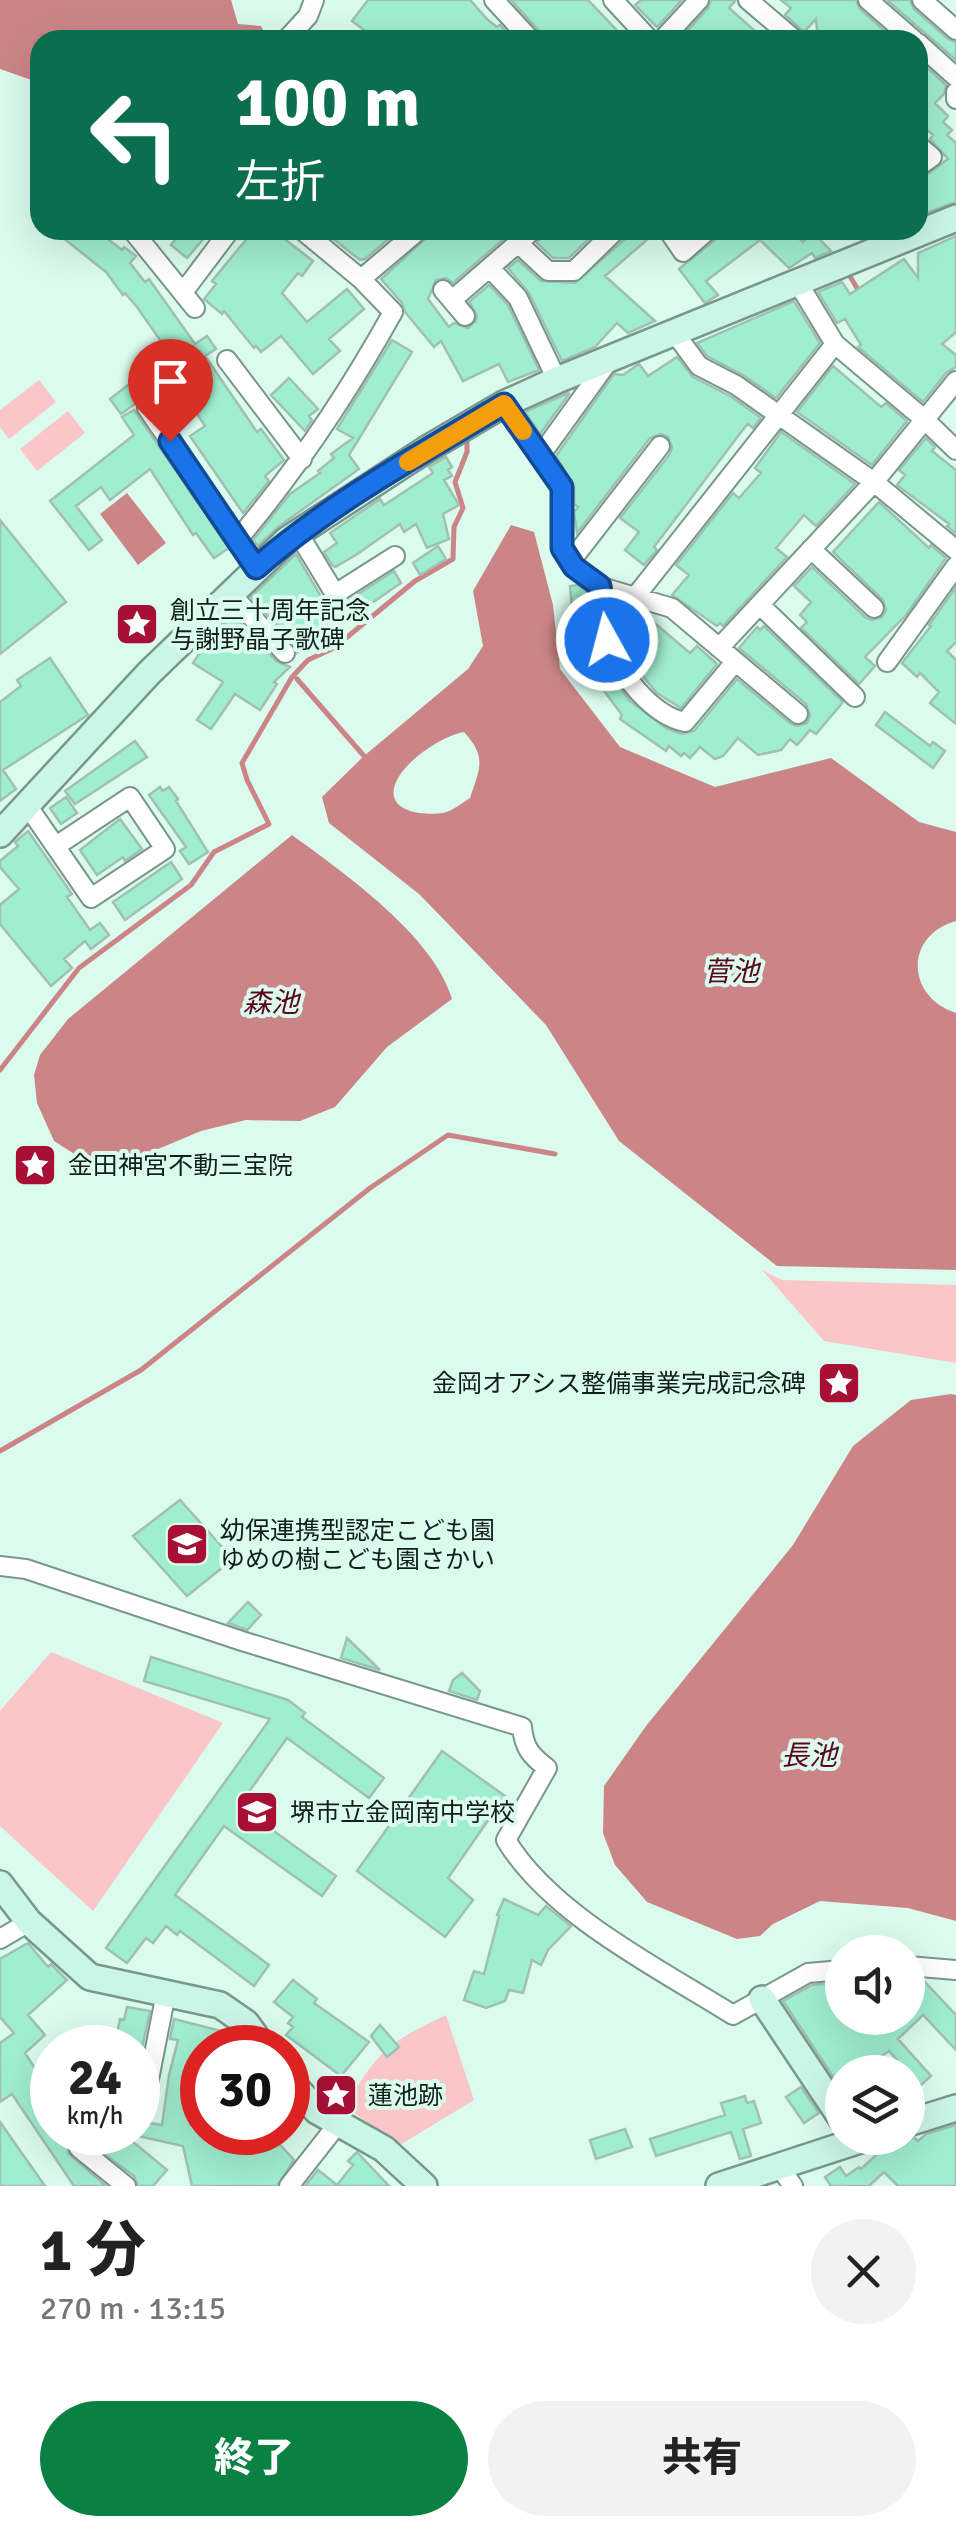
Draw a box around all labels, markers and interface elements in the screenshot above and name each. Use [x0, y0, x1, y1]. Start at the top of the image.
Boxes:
text: 100 m [235, 59, 420, 145]
icon: left [70, 70, 200, 200]
text: 左折 [235, 155, 325, 210]
pin [128, 339, 213, 442]
icon: arrive [143, 354, 198, 409]
position arrow [555, 588, 659, 692]
place label: 創立三十周年記念 与謝野晶子歌碑 [170, 595, 370, 655]
place icon: 創立三十周年記念 与謝野晶子歌碑 [114, 601, 160, 647]
water label: 菅池 [703, 955, 762, 989]
water label: 森池 [243, 986, 302, 1020]
place icon: 金田神宮不動三宝院 [12, 1142, 58, 1188]
place label: 金田神宮不動三宝院 [68, 1150, 293, 1181]
place icon: 金岡オアシス整備事業完成記念碑 [816, 1360, 862, 1406]
place label: 金岡オアシス整備事業完成記念碑 [432, 1368, 806, 1399]
place label: 幼保連携型認定こども園 ゆめの樹こども園さかい [220, 1515, 495, 1575]
school or university icon: 幼保連携型認定こども園 ゆめの樹こども園さかい [164, 1521, 210, 1567]
water label: 長池 [781, 1739, 840, 1773]
school or university icon: 堺市立金岡南中学校 [234, 1789, 280, 1835]
place label: 堺市立金岡南中学校 [290, 1797, 515, 1828]
map controls [825, 1935, 925, 2155]
button: sound [825, 1935, 925, 2035]
speed limit sign: 30 [180, 2025, 310, 2155]
text: 24 [68, 2047, 122, 2109]
button: layers [825, 2055, 925, 2155]
place icon: 蓮池跡 [313, 2072, 359, 2118]
place label: 蓮池跡 [368, 2080, 443, 2111]
text: km/h [67, 2100, 123, 2131]
text: 1 分 [40, 2214, 146, 2288]
button: close [811, 2219, 916, 2324]
text: 270 m · 13:15 [40, 2289, 226, 2328]
button: 終了 [40, 2401, 468, 2516]
button: 共有 [488, 2401, 916, 2516]

